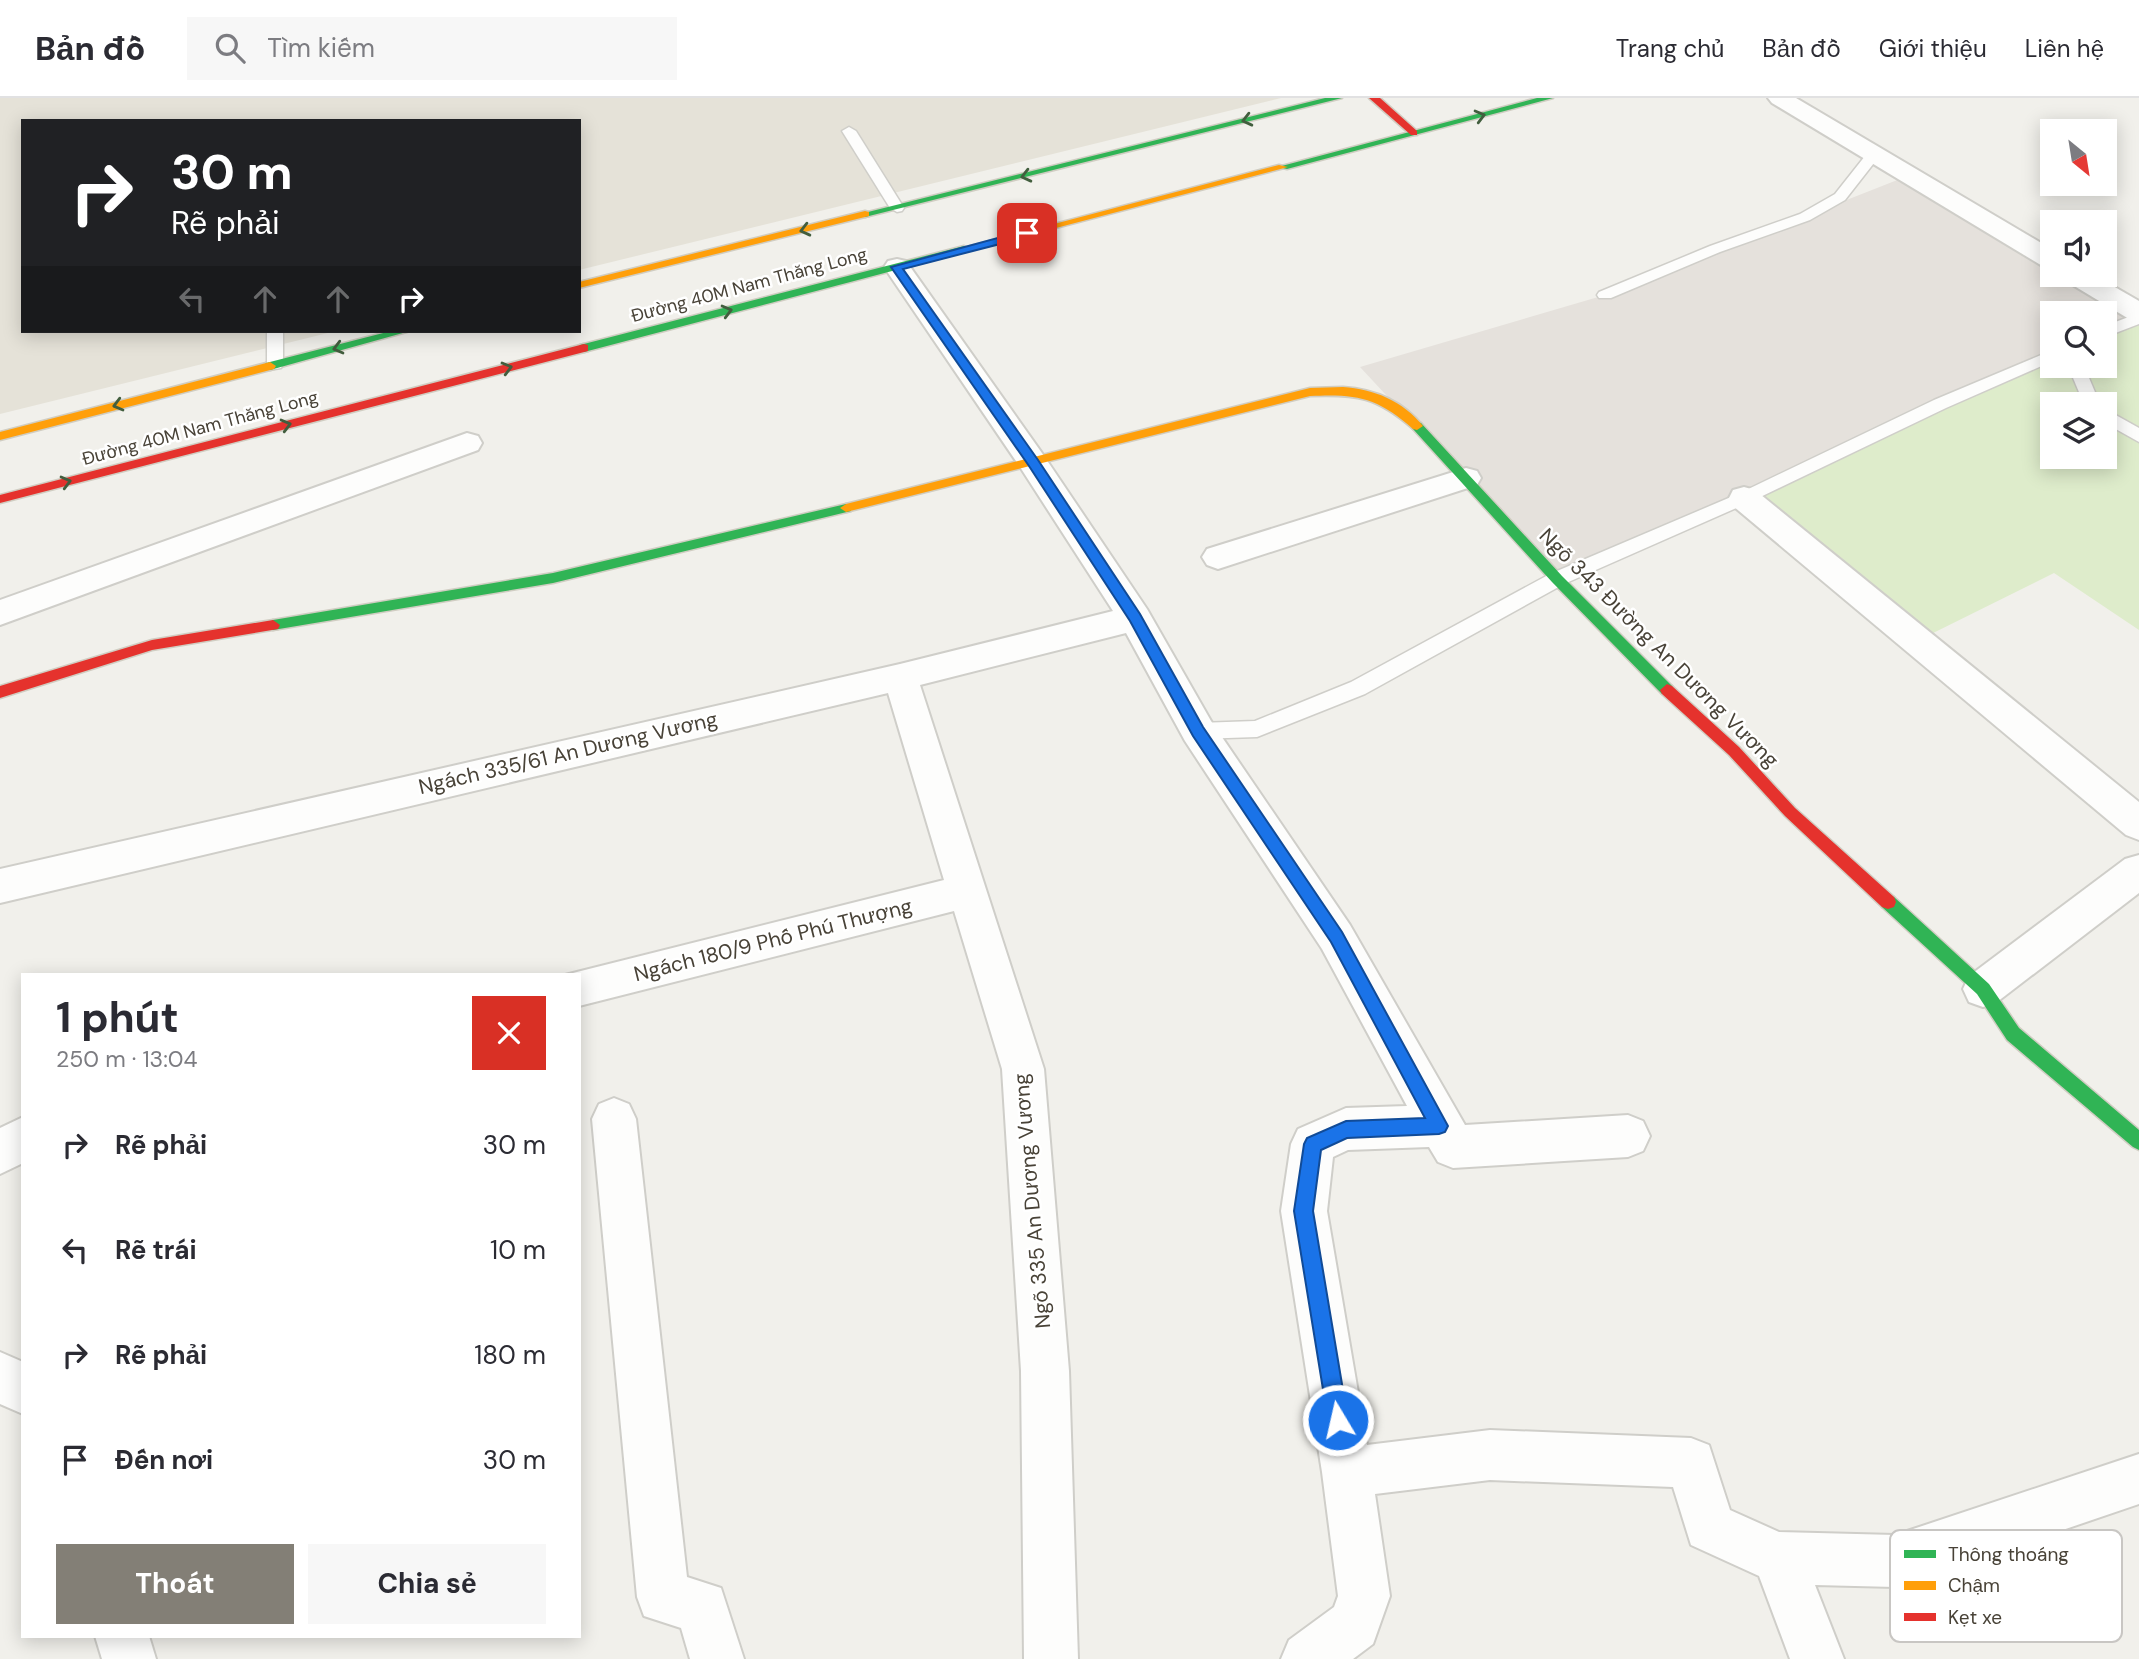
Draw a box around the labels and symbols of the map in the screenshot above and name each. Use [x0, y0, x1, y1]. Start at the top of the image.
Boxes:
one-way arrow [1474, 109, 1486, 124]
one-way arrow [1241, 112, 1253, 126]
north arrow [2040, 119, 2118, 196]
one-way arrow [1020, 168, 1032, 182]
pin [997, 203, 1057, 263]
one-way arrow [799, 222, 811, 236]
street label: Đường 40M Nam Thăng Long [628, 242, 870, 328]
one-way arrow [721, 305, 733, 319]
one-way arrow [332, 340, 344, 354]
one-way arrow [500, 362, 512, 376]
street label: Đường 40M Nam Thăng Long [79, 385, 321, 471]
one-way arrow [112, 397, 124, 411]
one-way arrow [280, 419, 292, 433]
one-way arrow [60, 476, 72, 490]
street label: Ngõ 343 Đường An Dương Vương [1533, 522, 1785, 774]
street label: Ngách 335/61 An Dương Vương [416, 705, 721, 801]
street label: Ngách 180/9 Phố Phú Thượng [631, 892, 915, 988]
street label: Ngõ 335 An Dương Vương [1007, 1072, 1057, 1330]
position arrow [1301, 1383, 1375, 1457]
legend [1890, 1530, 2122, 1642]
text: Thông thoáng [1948, 1542, 2069, 1567]
text: Chậm [1948, 1573, 2000, 1598]
text: Kẹt xe [1948, 1605, 2002, 1630]

